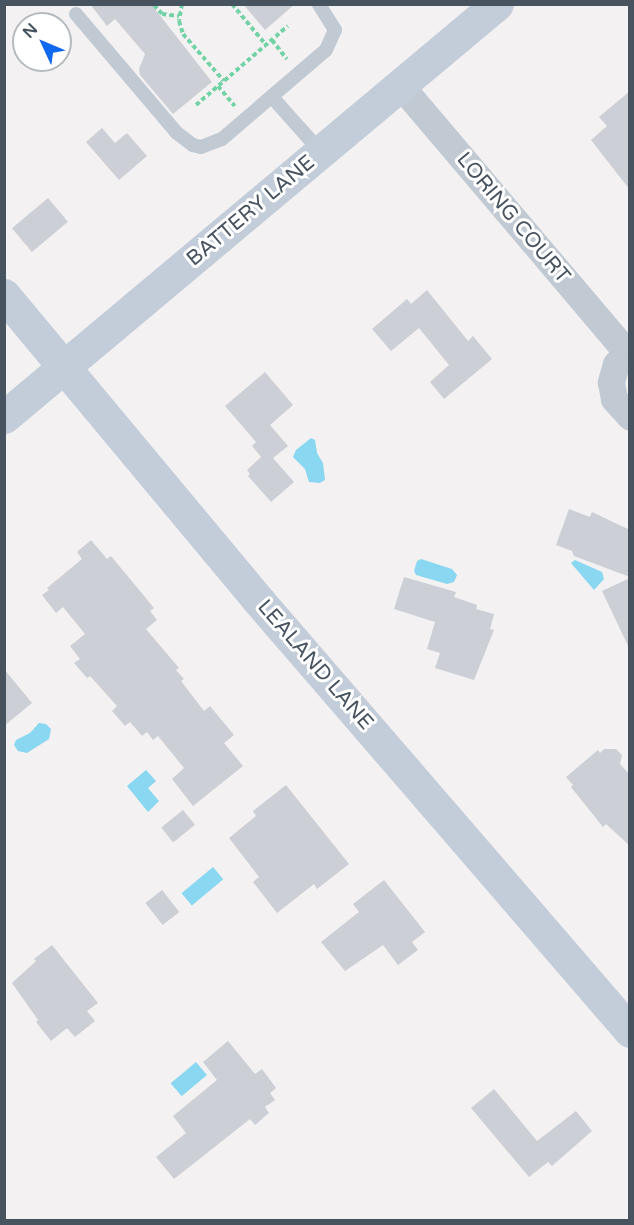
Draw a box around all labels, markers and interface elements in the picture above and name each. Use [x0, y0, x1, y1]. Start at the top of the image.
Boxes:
north arrow [12, 12, 72, 72]
text: N [19, 19, 42, 42]
street label: LORING COURT [451, 147, 575, 289]
street label: BATTERY LANE [182, 150, 320, 272]
street label: LEALAND LANE [252, 595, 378, 735]

